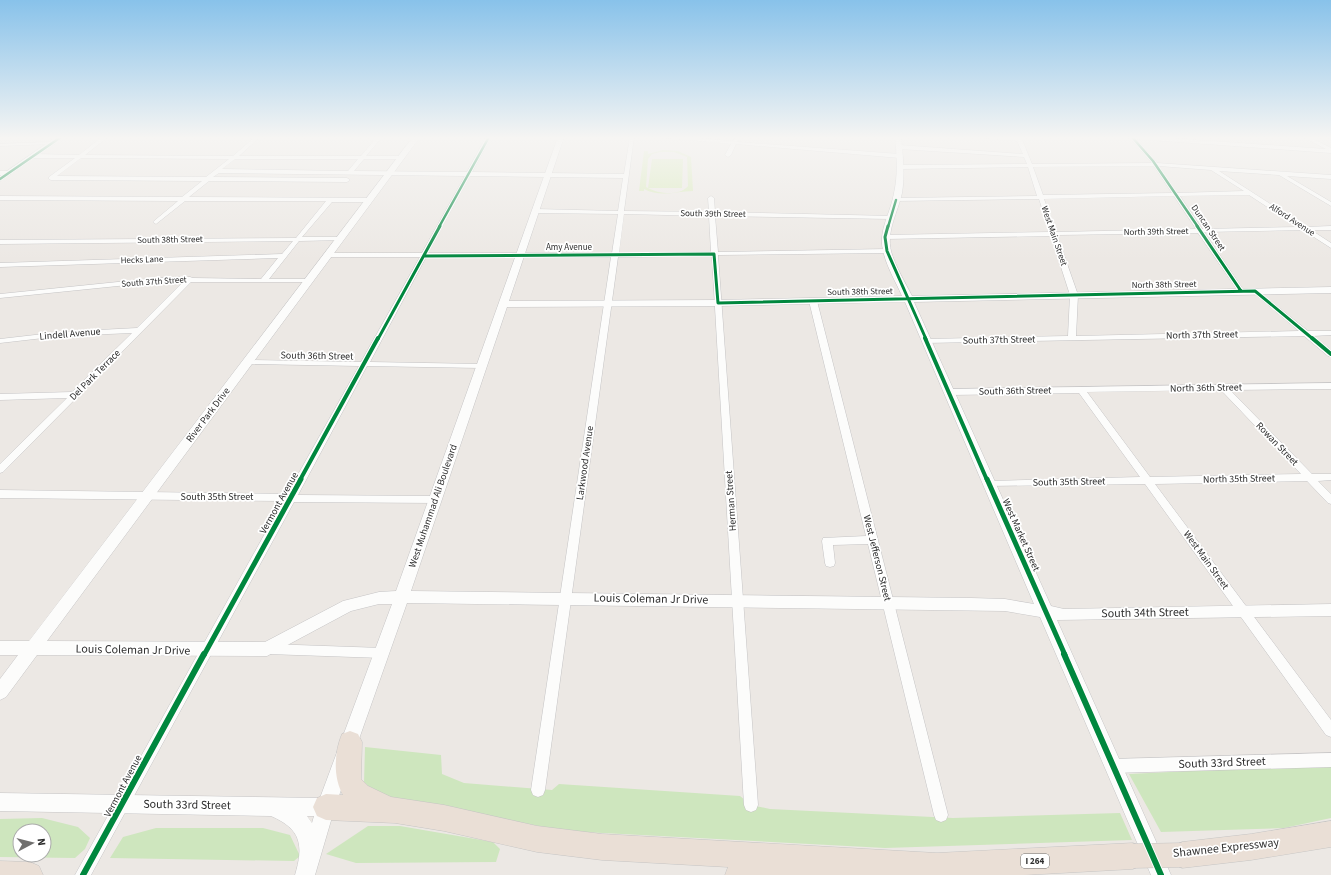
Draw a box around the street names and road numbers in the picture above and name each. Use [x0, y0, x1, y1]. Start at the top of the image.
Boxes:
street label: Alford Avenue [1267, 200, 1318, 240]
street label: Duncan Street [1188, 202, 1228, 254]
street label: West Main Street [1038, 204, 1070, 268]
street label: South 39th Street [680, 207, 746, 221]
street label: North 39th Street [1123, 225, 1189, 239]
street label: South 38th Street [137, 233, 203, 247]
street label: Amy Avenue [546, 241, 593, 254]
street label: Hecks Lane [120, 253, 164, 267]
street label: South 37th Street [121, 273, 187, 291]
street label: North 38th Street [1131, 278, 1197, 292]
street label: South 38th Street [827, 285, 893, 299]
street label: Lindell Avenue [39, 324, 101, 344]
street label: North 37th Street [1166, 327, 1239, 343]
street label: South 37th Street [962, 332, 1036, 348]
street label: Del Park Terrace [66, 346, 124, 404]
street label: South 36th Street [280, 348, 354, 364]
street label: North 36th Street [1170, 380, 1243, 396]
street label: South 36th Street [978, 383, 1052, 399]
street label: River Park Drive [183, 385, 233, 445]
street label: Rowan Street [1253, 419, 1302, 469]
street label: Larkwood Avenue [573, 425, 597, 501]
street label: West Muhammad Ali Boulevard [405, 442, 461, 570]
street label: Vermont Avenue [256, 469, 302, 536]
street label: Herman Street [722, 470, 740, 532]
street label: North 35th Street [1203, 471, 1276, 487]
street label: South 35th Street [1032, 474, 1106, 490]
street label: South 35th Street [181, 490, 254, 504]
street label: West Market Street [999, 497, 1044, 574]
street label: West Jefferson Street [860, 514, 895, 603]
street label: West Main Street [1180, 528, 1232, 593]
street label: Louis Coleman Jr Drive [593, 589, 709, 609]
street label: South 34th Street [1101, 604, 1189, 622]
street label: Louis Coleman Jr Drive [75, 640, 191, 660]
street label: Vermont Avenue [101, 752, 145, 820]
street label: South 33rd Street [1178, 753, 1266, 773]
street label: South 33rd Street [143, 796, 231, 814]
street label: Shawnee Expressway [1172, 834, 1280, 862]
road number: I 264 [1021, 854, 1049, 868]

